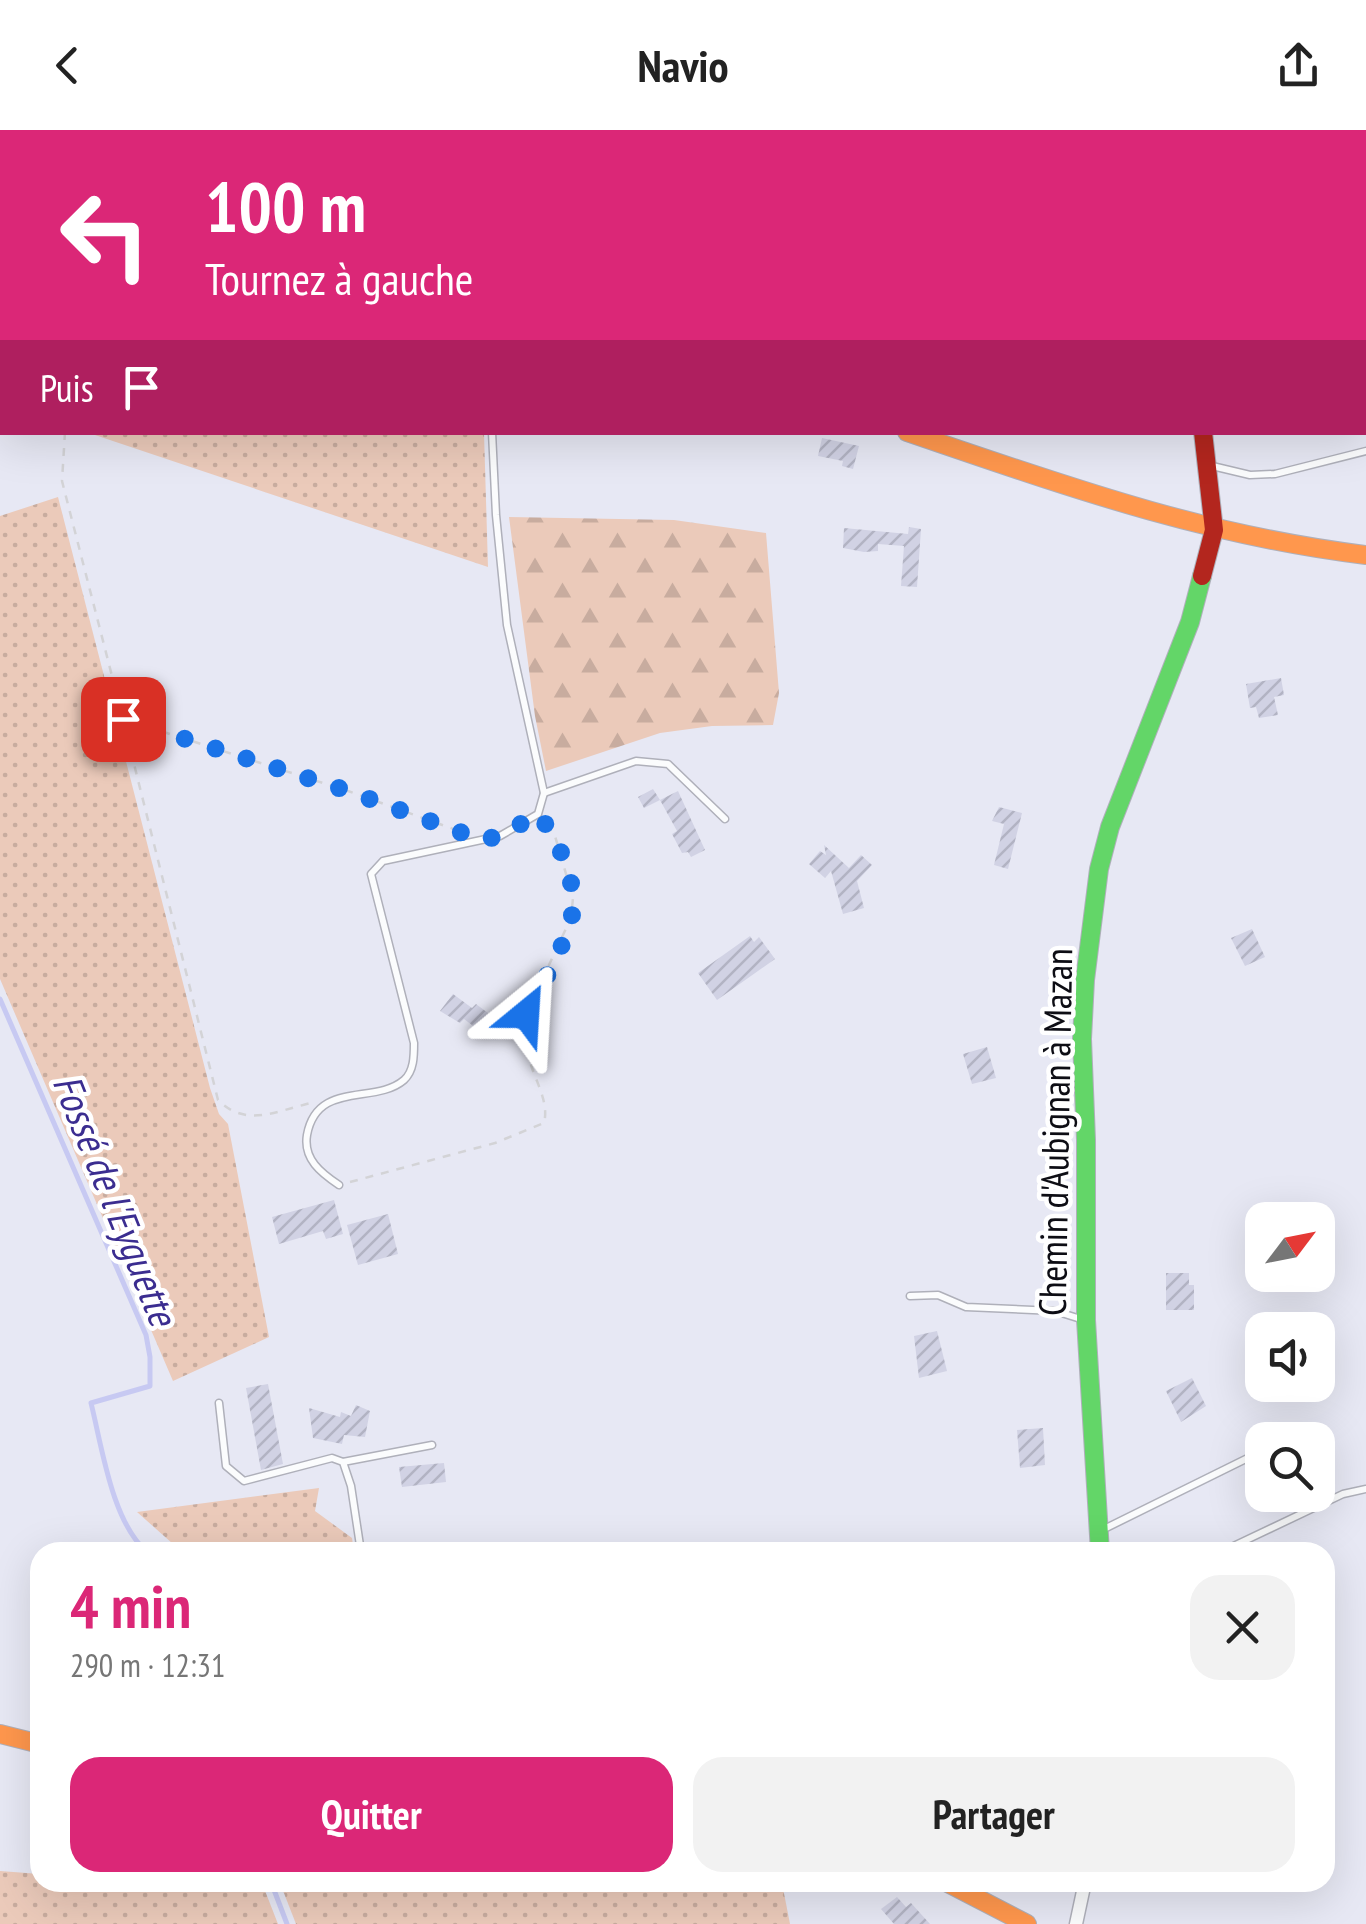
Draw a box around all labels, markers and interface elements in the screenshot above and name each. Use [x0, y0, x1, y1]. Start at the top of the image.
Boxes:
text: Navio [638, 36, 729, 94]
icon: back [40, 38, 95, 93]
icon: share [1271, 38, 1326, 93]
text: 100 m [205, 161, 366, 251]
icon: left [40, 170, 170, 300]
text: Tournez à gauche [205, 249, 473, 307]
icon: arrive [114, 360, 169, 415]
text: Puis [40, 363, 94, 412]
pin [81, 677, 166, 762]
icon: arrive [96, 692, 151, 747]
street label: Chemin d'Aubignan à Mazan [1027, 948, 1082, 1316]
position arrow [474, 962, 578, 1066]
water label: Fossé de l'Eyguette [42, 1066, 191, 1335]
north arrow [1245, 1202, 1335, 1292]
map controls [1245, 1202, 1335, 1512]
button: sound [1245, 1312, 1335, 1402]
button: search [1245, 1422, 1335, 1512]
text: 4 min [70, 1567, 191, 1645]
button: close [1190, 1575, 1295, 1680]
text: 290 m · 12:31 [70, 1644, 225, 1686]
button: Quitter [70, 1757, 673, 1872]
button: Partager [693, 1757, 1295, 1872]

